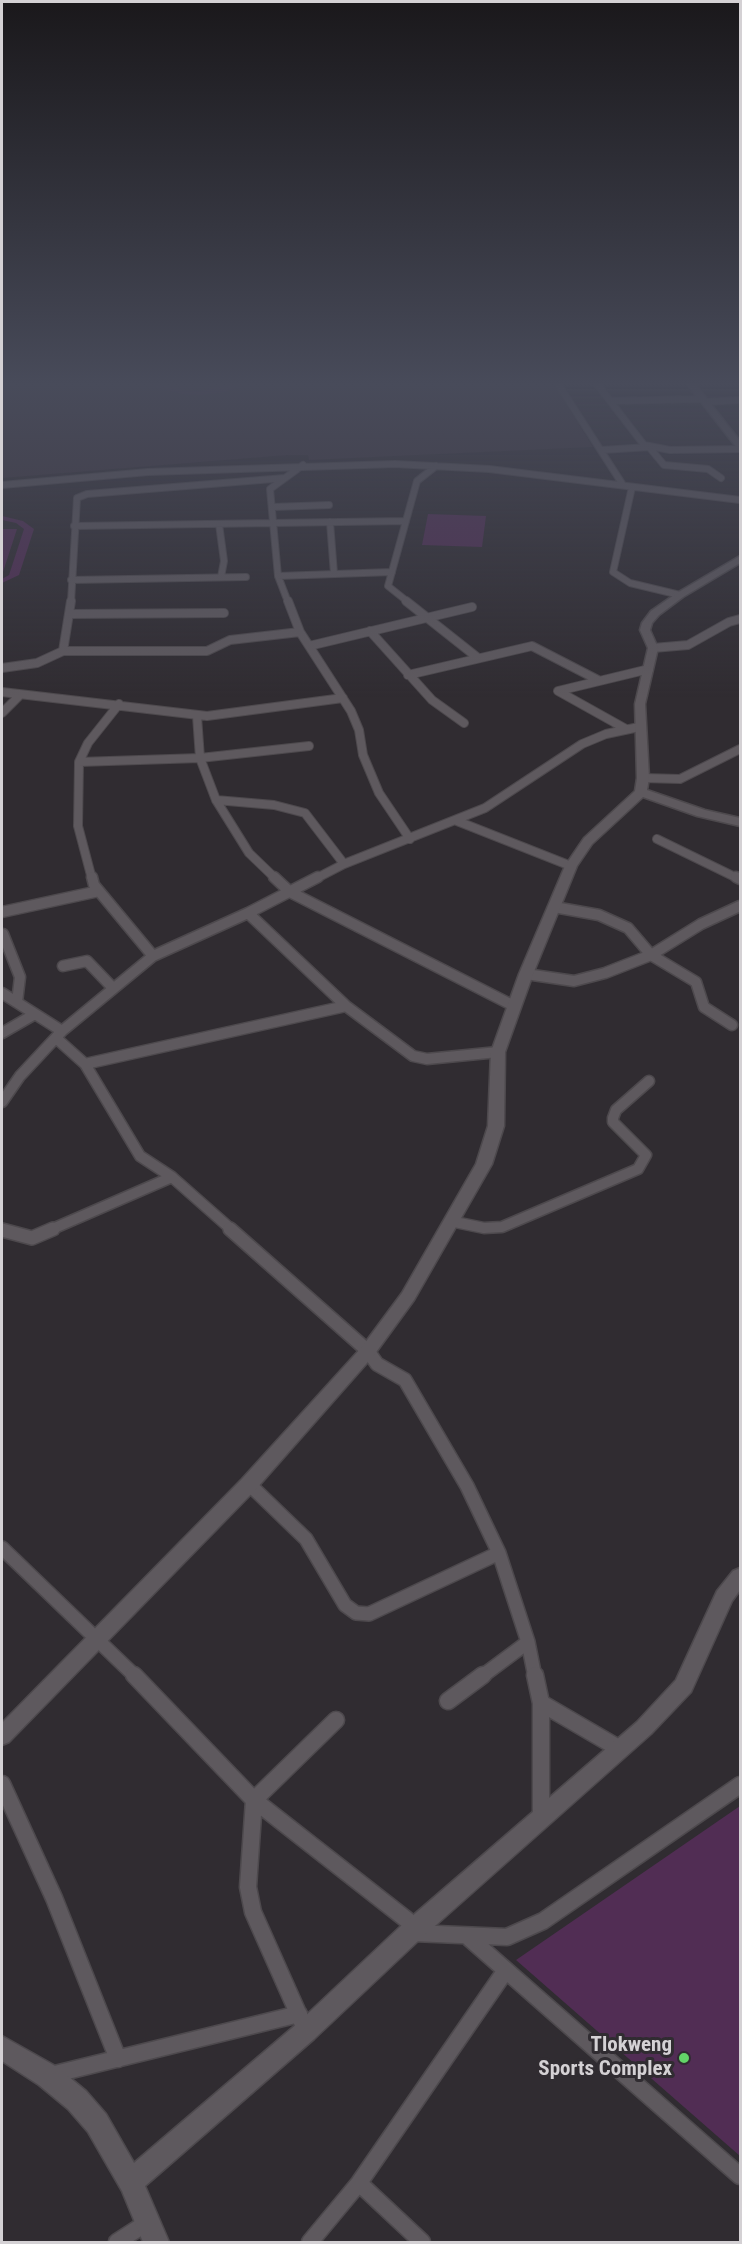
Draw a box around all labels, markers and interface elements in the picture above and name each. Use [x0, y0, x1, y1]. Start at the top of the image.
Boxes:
place label: Tlokweng Sports Complex [538, 2033, 672, 2083]
marker: Tlokweng Sports Complex [677, 2051, 691, 2065]

